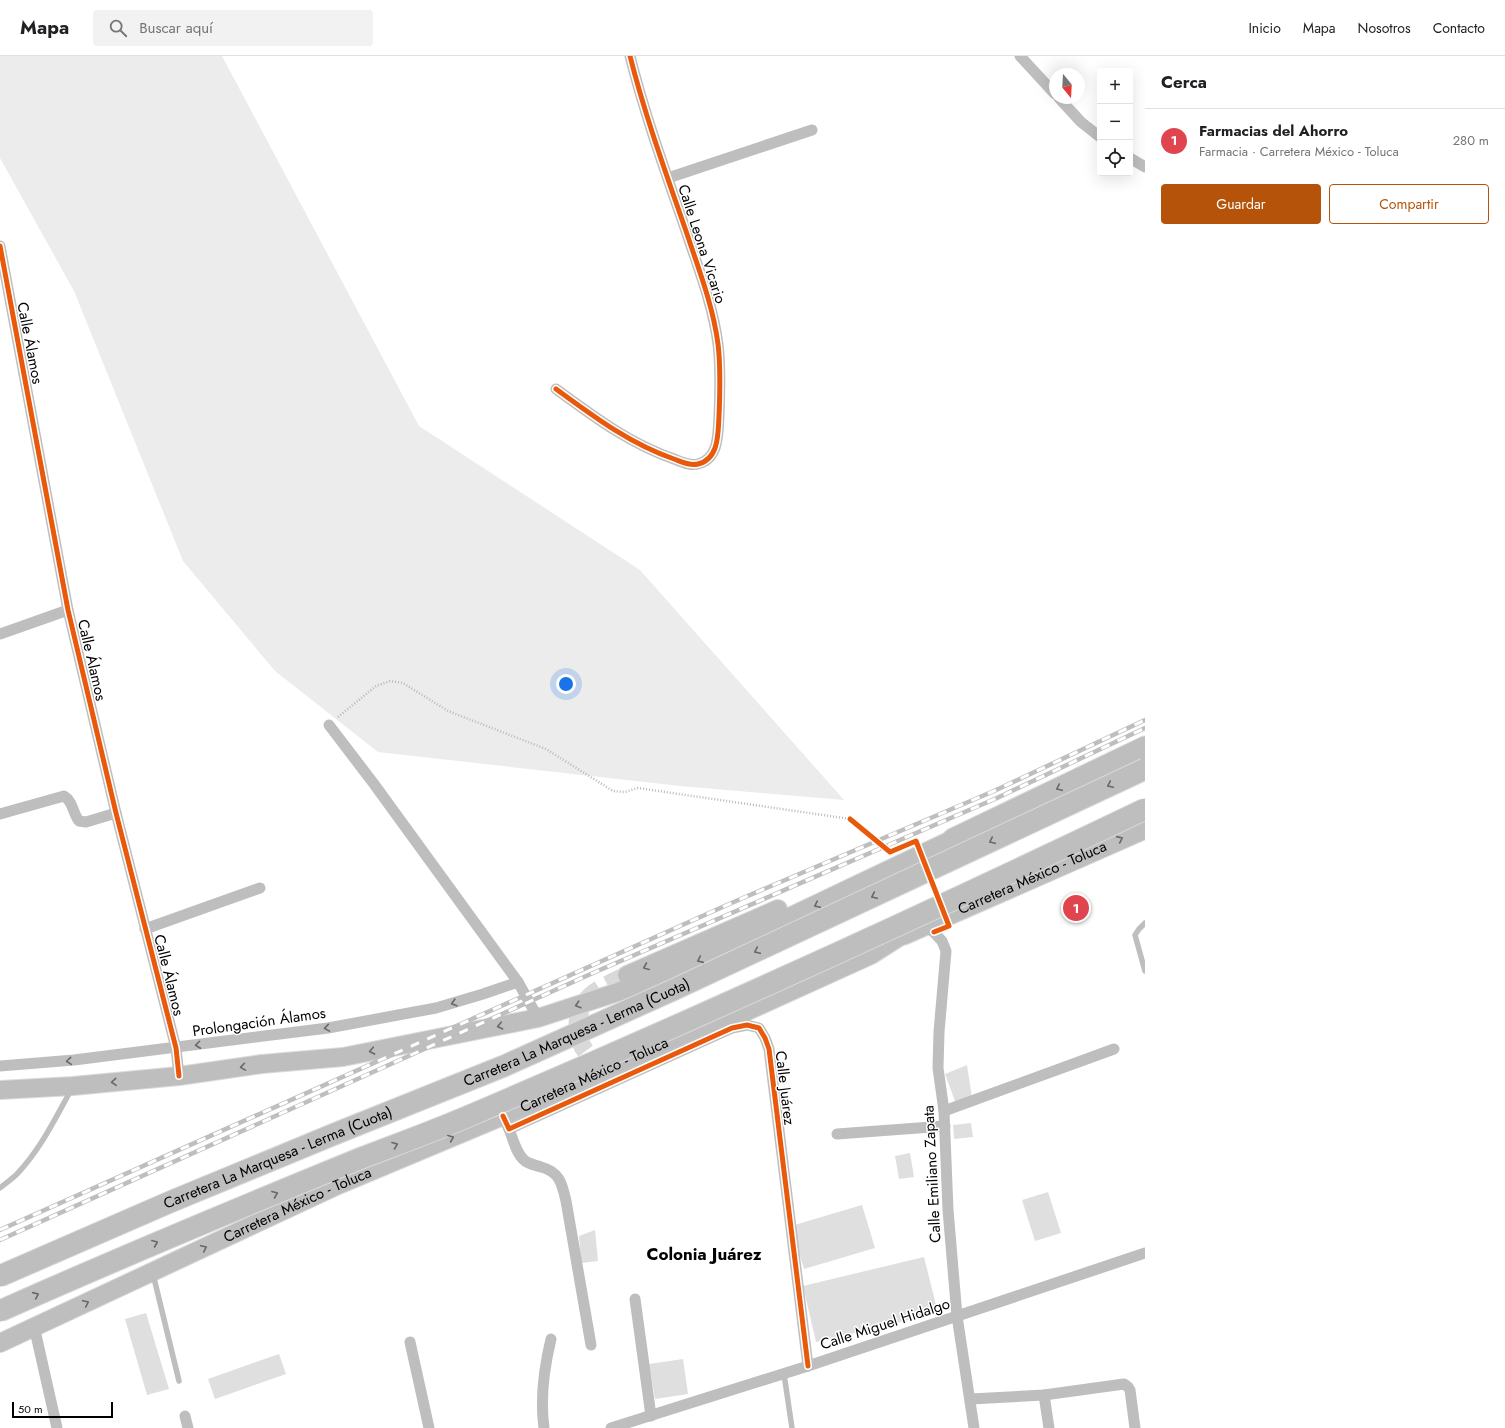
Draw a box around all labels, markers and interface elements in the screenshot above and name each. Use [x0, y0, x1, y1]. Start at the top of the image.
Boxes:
search box [93, 10, 373, 46]
text: Mapa [20, 14, 69, 41]
icon: search [107, 17, 129, 39]
text: Buscar aquí [139, 17, 213, 39]
text: Inicio [1248, 18, 1281, 38]
text: Mapa [1303, 18, 1336, 38]
text: Nosotros [1358, 18, 1411, 38]
text: Contacto [1433, 18, 1485, 38]
north arrow [1049, 68, 1085, 104]
map controls [1097, 68, 1133, 176]
button: + [1097, 68, 1133, 104]
text: Cerca [1161, 70, 1207, 94]
button: − [1097, 104, 1133, 140]
text: Farmacias del Ahorro [1199, 120, 1348, 142]
text: 1 [1171, 131, 1177, 150]
text: 280 m [1453, 131, 1489, 150]
button: locate [1097, 140, 1133, 176]
text: Farmacia · Carretera México - Toluca [1199, 142, 1399, 161]
street label: Calle Leona Vicario [672, 181, 732, 307]
button: Guardar [1161, 184, 1321, 224]
button: Compartir [1329, 184, 1489, 224]
street label: Calle Álamos [11, 300, 49, 386]
street label: Calle Álamos [72, 617, 112, 703]
your location [556, 674, 576, 694]
one-way arrow [1106, 781, 1113, 789]
one-way arrow [1056, 783, 1063, 791]
street label: Carretera México - Toluca [954, 835, 1110, 920]
one-way arrow [989, 836, 996, 844]
one-way arrow [1115, 836, 1123, 844]
one-way arrow [871, 891, 879, 899]
pin: 1 [1063, 893, 1089, 923]
one-way arrow [814, 900, 821, 908]
street label: Calle Álamos [148, 932, 190, 1018]
one-way arrow [753, 946, 761, 954]
one-way arrow [696, 955, 704, 963]
one-way arrow [643, 962, 650, 970]
street label: Carretera La Marquesa - Lerma (Cuota) [460, 973, 693, 1092]
one-way arrow [451, 998, 458, 1007]
one-way arrow [574, 1000, 581, 1009]
street label: Prolongación Álamos [191, 1002, 327, 1042]
one-way arrow [497, 1022, 503, 1030]
one-way arrow [324, 1023, 330, 1032]
street label: Carretera México - Toluca [516, 1031, 672, 1118]
one-way arrow [195, 1040, 201, 1049]
one-way arrow [369, 1047, 376, 1055]
street label: Calle Juárez [770, 1050, 800, 1127]
one-way arrow [66, 1056, 72, 1065]
one-way arrow [240, 1062, 247, 1070]
one-way arrow [111, 1077, 118, 1086]
street label: Carretera La Marquesa - Lerma (Cuota) [160, 1101, 396, 1215]
street label: Calle Emiliano Zapata [917, 1105, 947, 1243]
one-way arrow [446, 1135, 454, 1143]
one-way arrow [392, 1141, 399, 1149]
street label: Carretera México - Toluca [220, 1161, 375, 1248]
one-way arrow [271, 1190, 278, 1198]
one-way arrow [151, 1240, 158, 1248]
district label: Colonia Juárez [646, 1242, 762, 1266]
one-way arrow [200, 1245, 208, 1253]
one-way arrow [31, 1292, 39, 1300]
street label: Calle Miguel Hidalgo [817, 1293, 953, 1355]
one-way arrow [83, 1299, 90, 1307]
scale bar [12, 1400, 113, 1419]
text: 50 m [18, 1401, 43, 1417]

